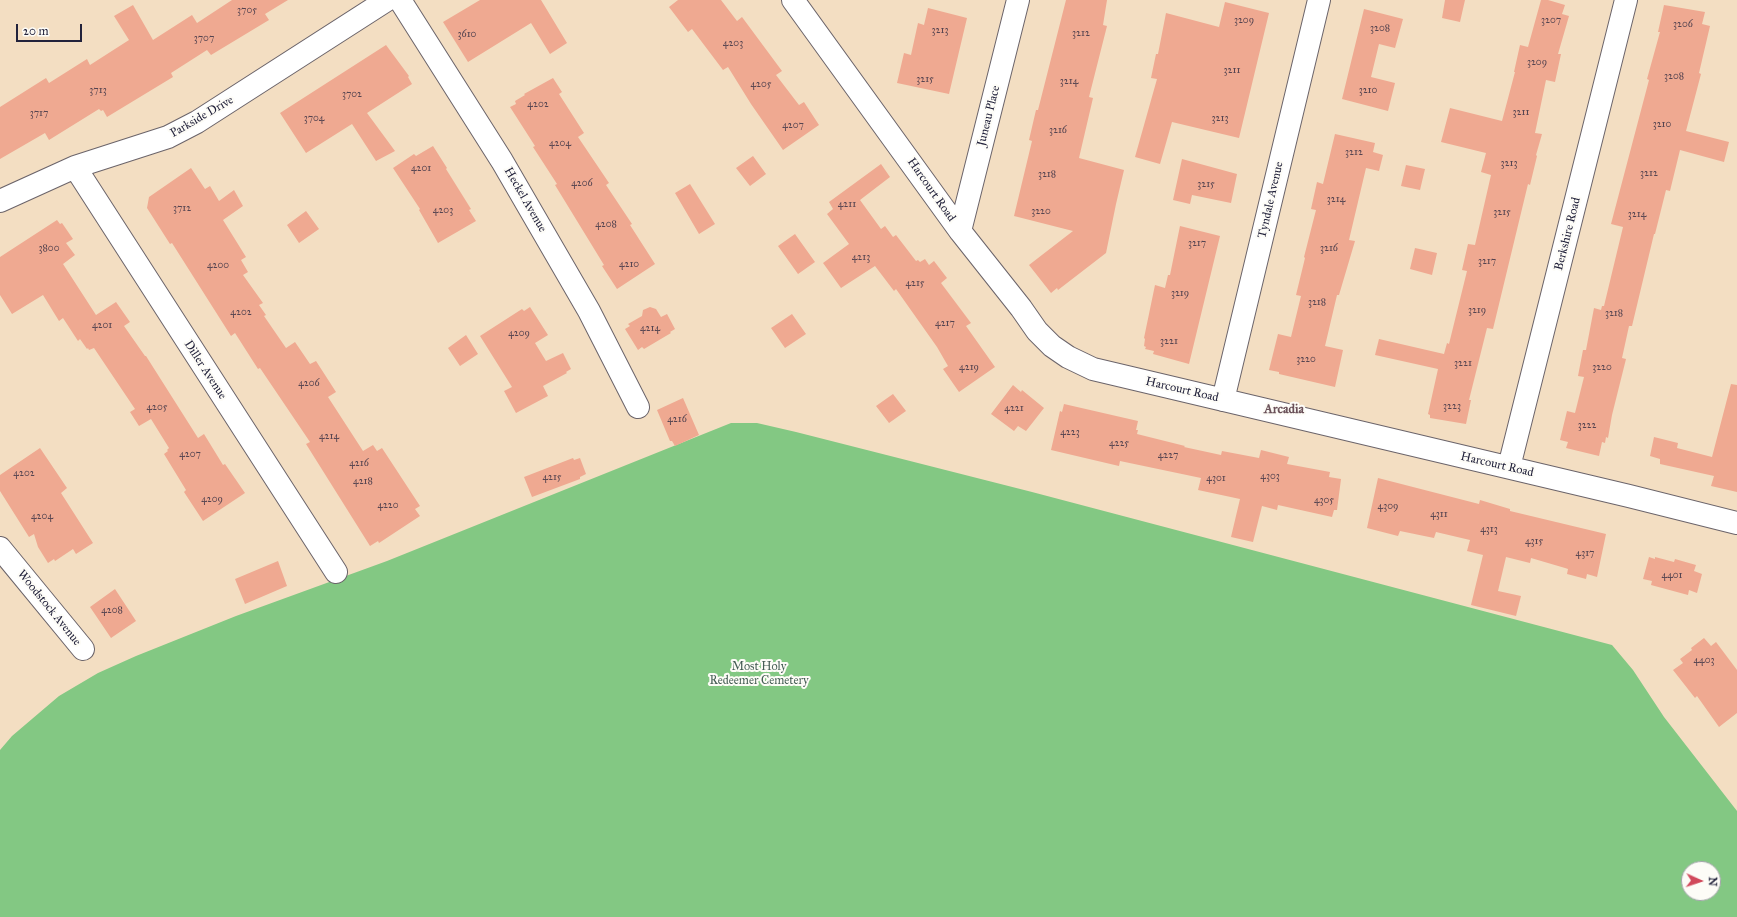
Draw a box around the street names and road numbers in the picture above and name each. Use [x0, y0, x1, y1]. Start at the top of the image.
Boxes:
street label: Juneau Place [975, 84, 1003, 148]
street label: Parkside Drive [168, 93, 236, 141]
street label: Harcourt Road [904, 155, 958, 225]
street label: Tyndale Avenue [1255, 160, 1287, 240]
street label: Heckel Avenue [501, 165, 549, 235]
street label: Berkshire Road [1552, 196, 1584, 272]
street label: Diller Avenue [181, 338, 229, 402]
street label: Harcourt Road [1144, 375, 1220, 405]
street label: Harcourt Road [1459, 450, 1535, 480]
street label: Woodstock Avenue [14, 567, 84, 649]

